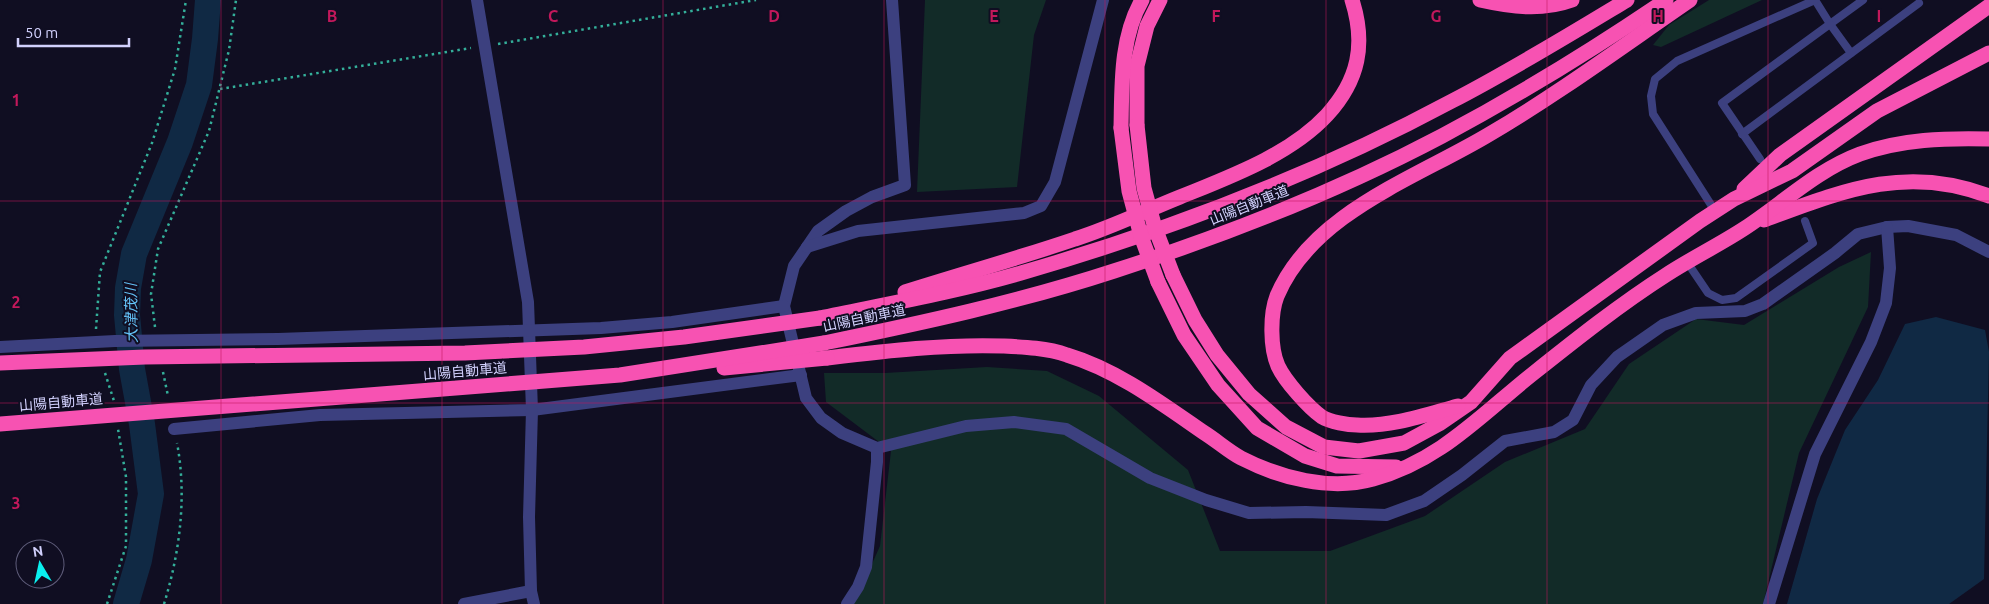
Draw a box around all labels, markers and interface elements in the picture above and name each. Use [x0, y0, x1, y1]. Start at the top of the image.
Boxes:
text: B [327, 7, 337, 25]
text: C [548, 7, 558, 25]
text: D [768, 7, 780, 25]
text: E [989, 7, 999, 25]
text: F [1212, 7, 1221, 25]
text: G [1430, 7, 1442, 25]
text: H [1652, 7, 1664, 25]
text: I [1877, 7, 1881, 25]
scale bar [18, 15, 129, 47]
text: 50 m [25, 24, 58, 41]
text: 1 [11, 91, 21, 109]
street label: 山陽自動車道 [1207, 182, 1291, 228]
water label: 大津茂川 [122, 281, 140, 343]
text: 2 [11, 293, 21, 311]
street label: 山陽自動車道 [821, 301, 907, 335]
street label: 山陽自動車道 [422, 359, 508, 383]
street label: 山陽自動車道 [18, 390, 104, 414]
text: 3 [11, 494, 21, 512]
north arrow [15, 539, 65, 589]
text: N [32, 542, 44, 560]

